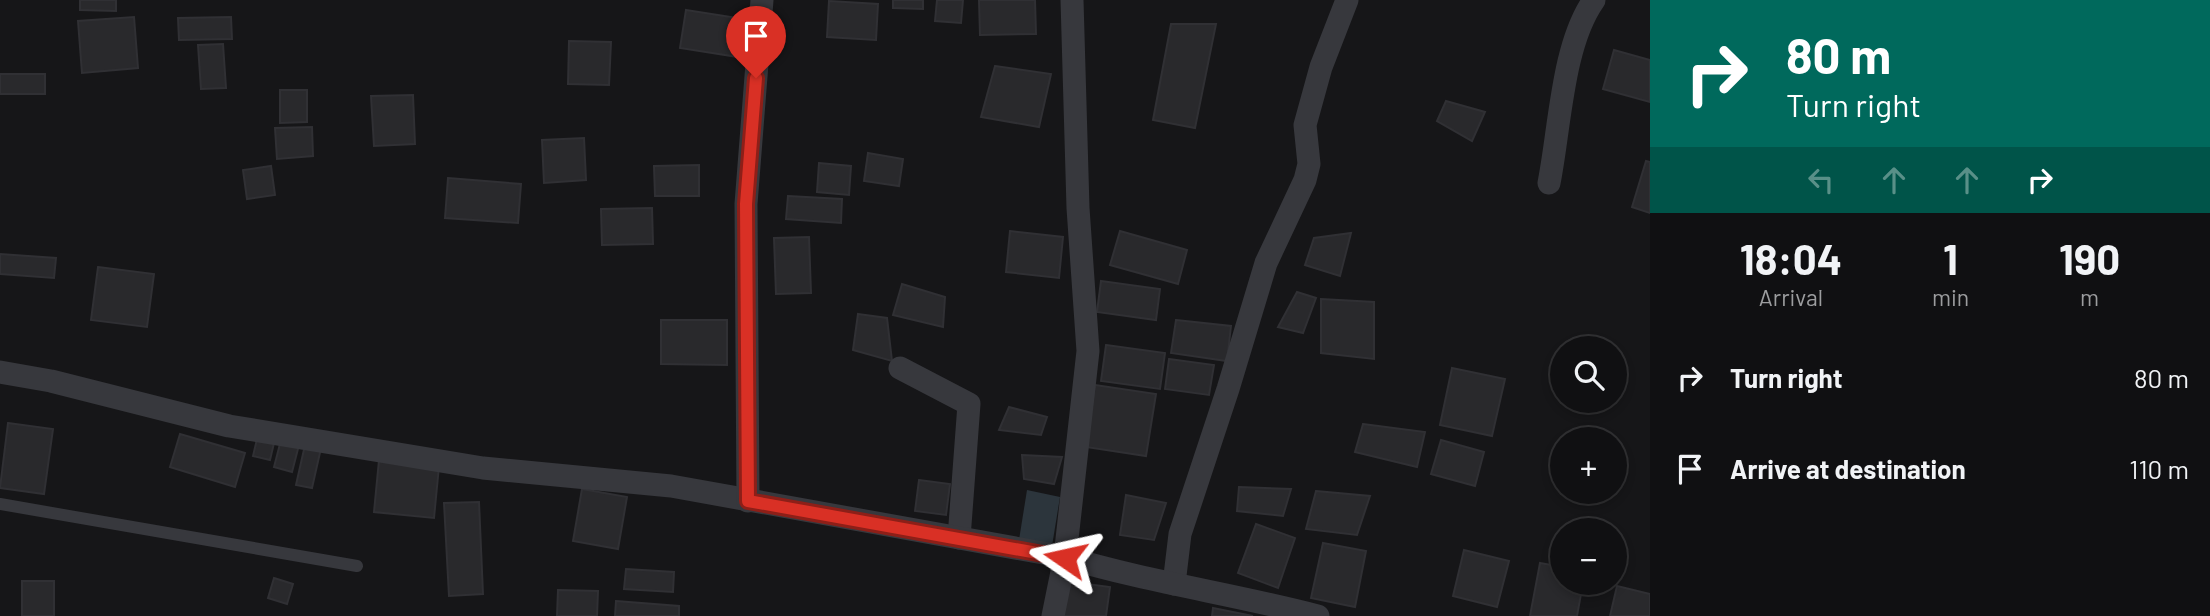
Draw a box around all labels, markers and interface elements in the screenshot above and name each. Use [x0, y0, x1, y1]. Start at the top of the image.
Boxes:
pin [726, 6, 786, 78]
icon: arrive [737, 17, 775, 55]
text: 80 m [1786, 25, 1891, 84]
icon: right [1671, 28, 1762, 119]
text: Turn right [1786, 85, 1921, 123]
icon: left [1802, 161, 1840, 199]
icon: ahead [1875, 161, 1913, 199]
icon: ahead [1948, 161, 1986, 199]
icon: right [2021, 161, 2059, 199]
text: 18:04 [1740, 233, 1842, 283]
text: 1 [1943, 233, 1958, 283]
text: 190 [2059, 233, 2120, 283]
text: Arrival [1759, 283, 1823, 311]
text: min [1932, 283, 1969, 311]
text: m [2080, 283, 2099, 311]
map controls [1550, 336, 1627, 595]
button: search [1550, 336, 1627, 413]
icon: right [1671, 359, 1709, 397]
text: Turn right [1730, 362, 1843, 393]
text: 80 m [2134, 362, 2189, 393]
button: + [1550, 427, 1627, 504]
icon: arrive [1671, 450, 1709, 488]
text: Arrive at destination [1730, 453, 1966, 484]
text: 110 m [2129, 453, 2189, 484]
button: − [1550, 518, 1627, 595]
position arrow [1028, 521, 1102, 595]

